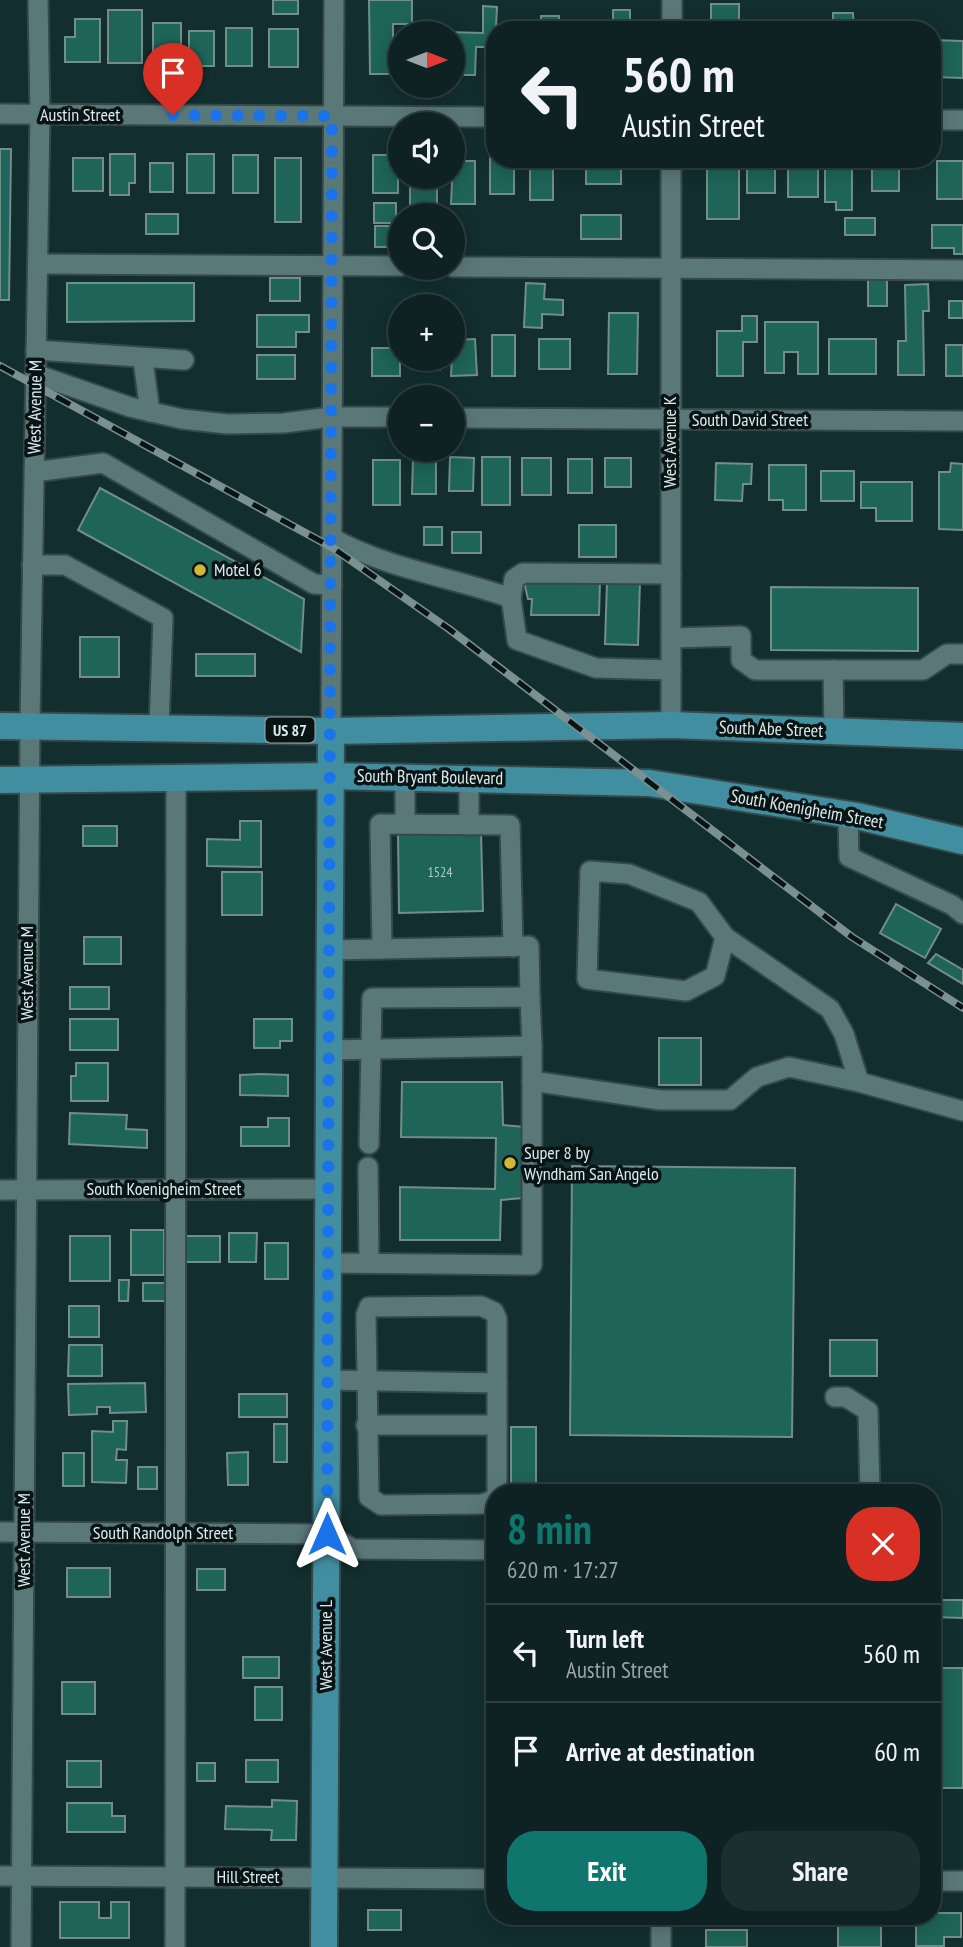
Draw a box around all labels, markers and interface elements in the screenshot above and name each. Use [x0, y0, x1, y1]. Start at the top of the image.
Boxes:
north arrow [388, 21, 466, 98]
map controls [388, 21, 465, 462]
text: 560 m [622, 42, 735, 106]
pin [143, 43, 203, 115]
icon: left [507, 49, 598, 140]
icon: arrive [154, 54, 192, 92]
street label: Austin Street [40, 103, 120, 126]
text: Austin Street [622, 104, 765, 146]
button: sound [388, 112, 465, 189]
button: search [388, 203, 465, 280]
button: + [388, 294, 465, 371]
street label: West Avenue M [22, 360, 47, 454]
button: − [388, 385, 465, 462]
street label: West Avenue K [658, 396, 681, 488]
street label: South David Street [692, 408, 808, 431]
place label: Motel 6 [214, 558, 262, 581]
marker: Motel 6 [192, 562, 208, 578]
street label: South Abe Street [718, 715, 824, 742]
road number: US 87 [266, 718, 314, 743]
street label: South Bryant Boulevard [357, 764, 503, 789]
street label: South Koenigheim Street [729, 784, 885, 833]
house number: 1524 [427, 863, 453, 881]
street label: West Avenue M [15, 926, 38, 1020]
place label: Super 8 by Wyndham San Angelo [524, 1141, 659, 1185]
marker: Super 8 by Wyndham San Angelo [502, 1155, 518, 1171]
street label: South Koenigheim Street [87, 1177, 242, 1200]
street label: West Avenue M [12, 1493, 35, 1587]
position arrow [290, 1497, 364, 1571]
text: 8 min [507, 1501, 592, 1556]
button: close [846, 1507, 920, 1581]
street label: South Randolph Street [93, 1521, 233, 1544]
text: 620 m · 17:27 [507, 1555, 619, 1584]
street label: West Avenue L [314, 1599, 337, 1690]
text: Turn left [566, 1622, 644, 1655]
icon: left [507, 1634, 545, 1672]
text: 560 m [862, 1637, 920, 1670]
text: Austin Street [566, 1655, 669, 1684]
icon: arrive [507, 1732, 545, 1770]
text: Arrive at destination [566, 1735, 755, 1768]
text: 60 m [874, 1735, 920, 1768]
button: Exit [507, 1831, 707, 1911]
button: Share [721, 1831, 920, 1911]
street label: Hill Street [216, 1865, 280, 1888]

